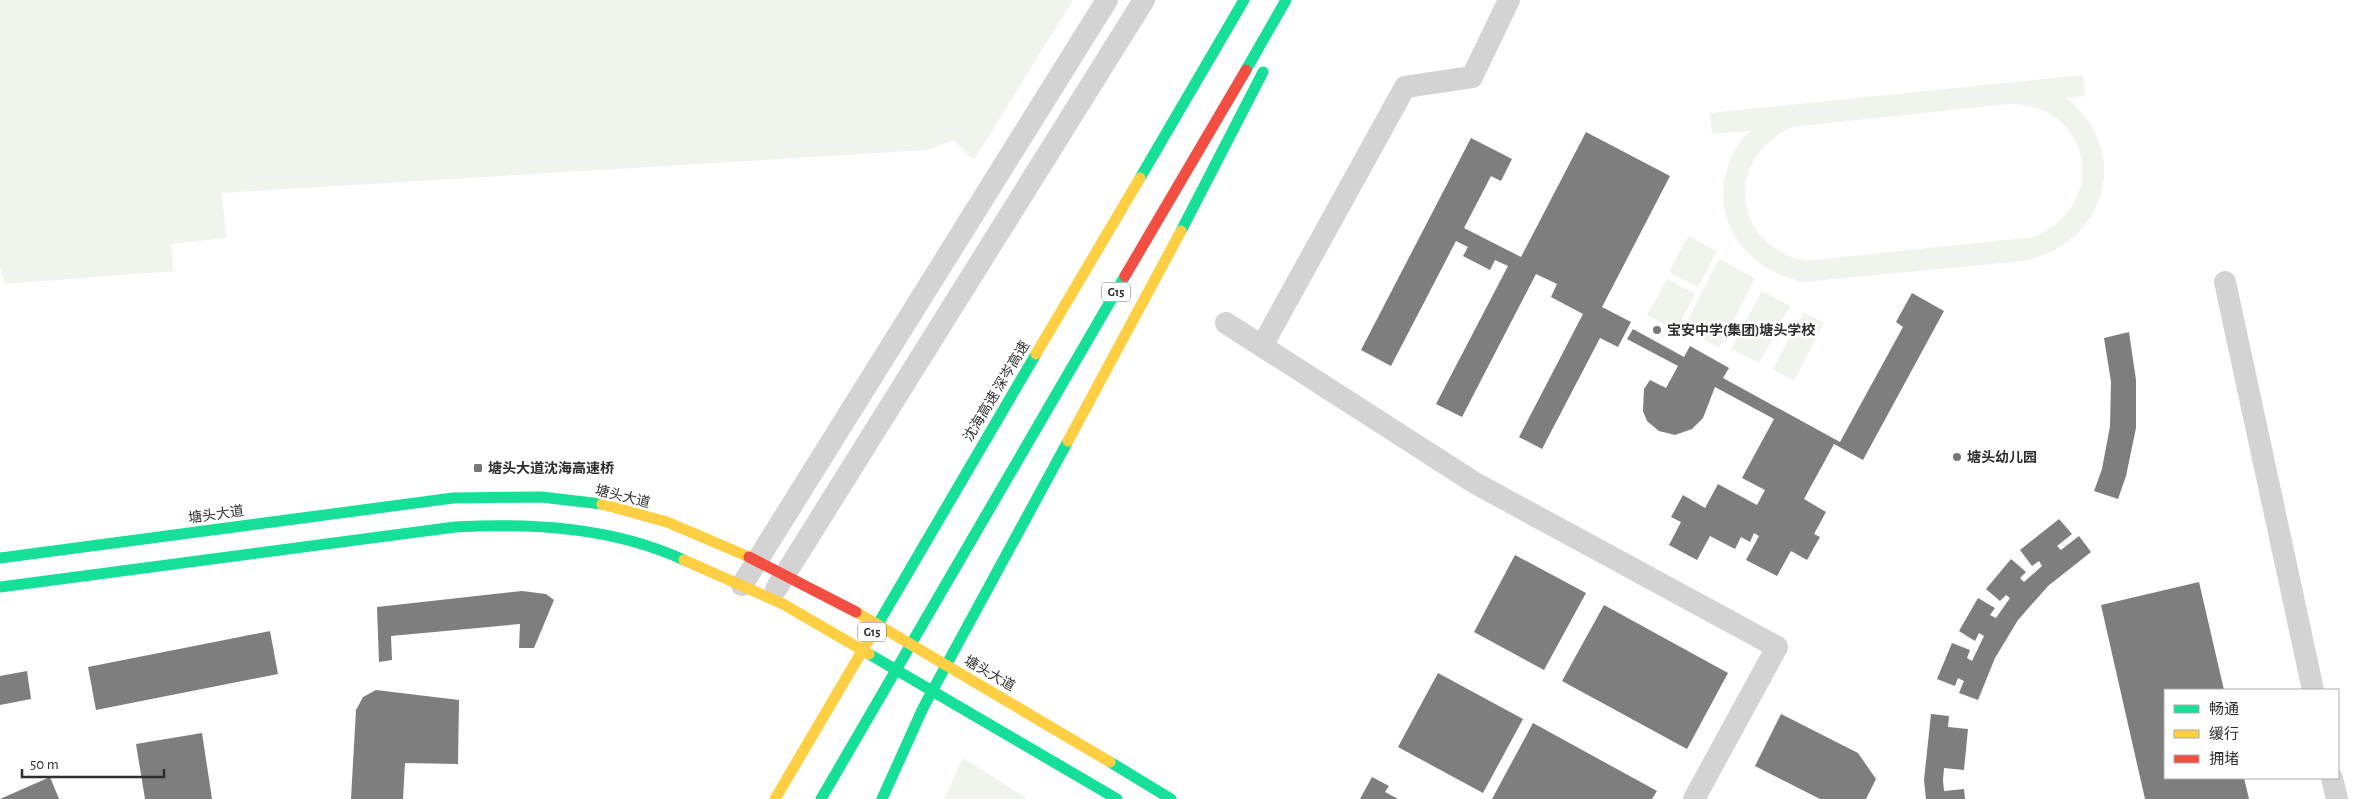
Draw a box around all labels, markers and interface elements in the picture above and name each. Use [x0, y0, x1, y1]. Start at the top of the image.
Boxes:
road number: G15 [1102, 282, 1130, 302]
place label: 宝安中学(集团)塘头学校 [1667, 322, 1815, 338]
marker: 宝安中学(集团)塘头学校 [1651, 324, 1663, 336]
street label: 沈海高速 深岑高速 [961, 338, 1032, 444]
place label: 塘头幼儿园 [1967, 449, 2037, 465]
marker: 塘头幼儿园 [1951, 451, 1963, 463]
place label: 塘头大道沈海高速桥 [488, 460, 614, 476]
marker: 塘头大道沈海高速桥 [472, 462, 484, 474]
street label: 塘头大道 [594, 481, 652, 511]
street label: 塘头大道 [187, 502, 245, 526]
road number: G15 [858, 622, 886, 642]
street label: 塘头大道 [962, 652, 1018, 694]
legend [2164, 689, 2339, 779]
text: 畅通 [2209, 701, 2239, 717]
text: 缓行 [2209, 726, 2239, 742]
scale bar [22, 746, 165, 778]
text: 拥堵 [2209, 751, 2239, 767]
text: 50 m [30, 757, 59, 772]

